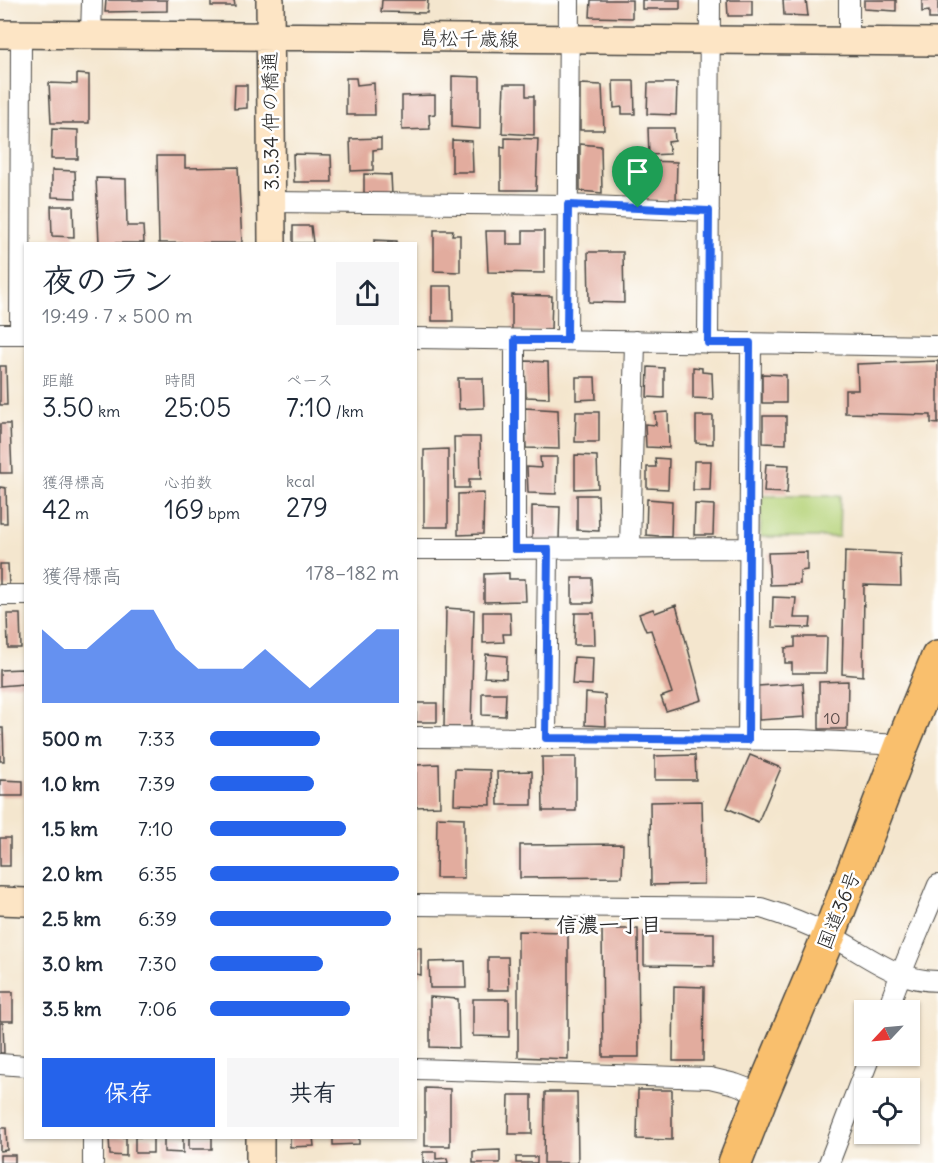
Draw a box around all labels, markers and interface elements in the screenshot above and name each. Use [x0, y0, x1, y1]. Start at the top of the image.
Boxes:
street label: 島松千歳線 [419, 25, 519, 51]
street label: 3.5.34 仲の橋通 [256, 51, 284, 191]
pin [612, 146, 663, 208]
icon: arrive [621, 155, 654, 188]
text: 夜のラン [42, 259, 174, 301]
button: share [336, 262, 399, 325]
text: 19:49 · 7 × 500 m [42, 303, 193, 328]
text: 距離 [42, 370, 74, 390]
text: 時間 [164, 370, 196, 390]
text: ペース [286, 370, 333, 390]
text: 3.50 [42, 391, 94, 424]
text: 25:05 [164, 391, 231, 424]
text: 7:10 [286, 391, 332, 424]
text: km [94, 401, 120, 421]
text: /km [332, 401, 364, 421]
text: kcal [286, 471, 315, 491]
text: 獲得標高 [42, 472, 106, 492]
text: 心拍数 [164, 472, 212, 492]
text: 279 [286, 491, 328, 524]
text: 42 [42, 493, 71, 526]
text: 169 [164, 493, 204, 526]
text: m [71, 503, 89, 523]
text: bpm [204, 503, 240, 523]
text: 178–182 m [306, 560, 399, 585]
text: 獲得標高 [42, 563, 122, 588]
house number: 10 [824, 708, 840, 728]
text: 500 m [42, 726, 102, 751]
text: 7:33 [138, 726, 175, 751]
text: 1.0 km [42, 771, 100, 796]
text: 7:39 [138, 771, 175, 796]
text: 1.5 km [42, 816, 98, 841]
text: 7:10 [138, 816, 173, 841]
text: 2.0 km [42, 861, 103, 886]
text: 6:35 [138, 861, 177, 886]
street label: 国道36号 [811, 867, 865, 953]
text: 2.5 km [42, 906, 101, 931]
text: 6:39 [138, 906, 177, 931]
district label: 信濃一丁目 [557, 911, 662, 938]
text: 3.0 km [42, 951, 103, 976]
text: 7:30 [138, 951, 177, 976]
text: 3.5 km [42, 996, 102, 1021]
text: 7:06 [138, 996, 177, 1021]
north arrow [854, 1000, 920, 1066]
map controls [854, 1000, 920, 1144]
button: 保存 [42, 1058, 215, 1127]
button: 共有 [227, 1058, 399, 1127]
button: locate [854, 1078, 920, 1144]

